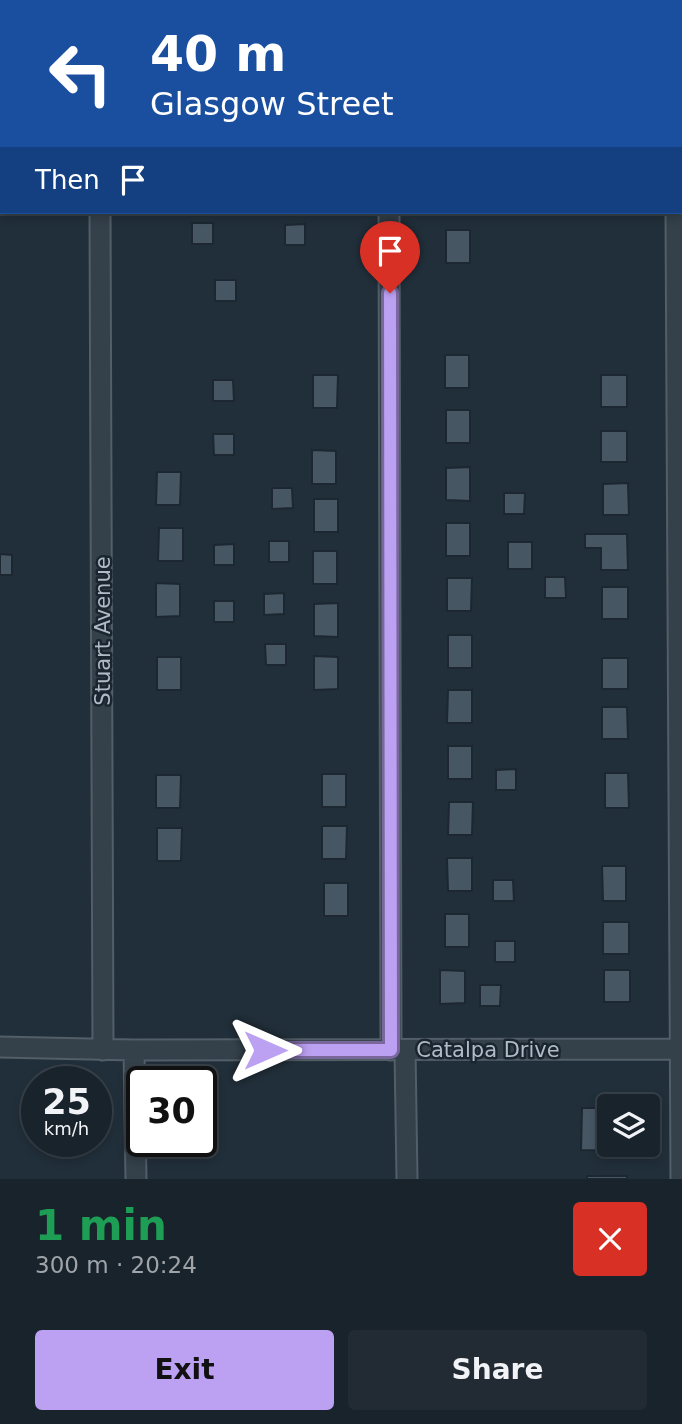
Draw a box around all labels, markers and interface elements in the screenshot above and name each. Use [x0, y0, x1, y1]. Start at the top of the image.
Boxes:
text: 40 m [150, 26, 286, 83]
icon: left [35, 28, 126, 119]
text: Glasgow Street [150, 85, 393, 123]
icon: arrive [114, 161, 152, 199]
text: Then [35, 165, 100, 195]
pin [360, 221, 420, 293]
icon: arrive [371, 232, 409, 270]
street label: Stuart Avenue [91, 556, 115, 706]
position arrow [228, 1013, 302, 1087]
street label: Catalpa Drive [416, 1038, 560, 1062]
speed limit sign: 30 [126, 1066, 217, 1157]
text: 25 [42, 1082, 91, 1122]
map controls [597, 1094, 660, 1157]
button: layers [597, 1094, 660, 1157]
text: km/h [44, 1118, 89, 1139]
text: 1 min [35, 1201, 167, 1250]
button: close [573, 1202, 647, 1276]
text: 300 m · 20:24 [35, 1252, 197, 1278]
button: Exit [35, 1330, 334, 1410]
button: Share [348, 1330, 647, 1410]

